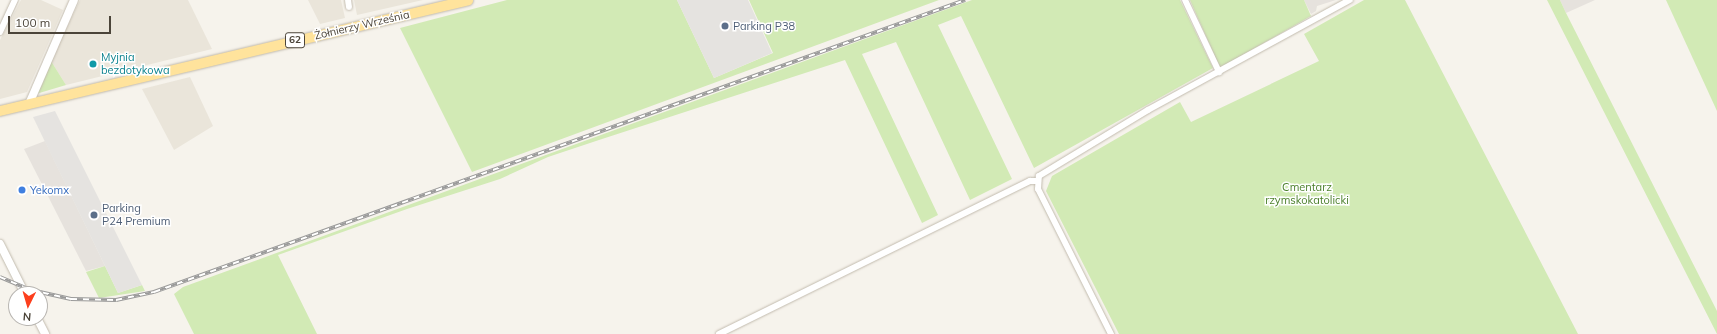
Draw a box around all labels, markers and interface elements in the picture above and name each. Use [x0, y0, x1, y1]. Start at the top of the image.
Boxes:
scale bar [10, 8, 113, 34]
street label: Żołnierzy Września [313, 8, 411, 42]
text: 100 m [15, 15, 50, 30]
place label: Parking P38 [733, 19, 795, 33]
marker: Parking P38 [720, 21, 730, 31]
road number: 62 [285, 32, 305, 48]
place label: Myjnia bezdotykowa [101, 51, 170, 77]
marker: Myjnia bezdotykowa [88, 59, 98, 69]
park label: Cmentarz rzymskokatolicki [1265, 181, 1349, 207]
place label: Yekomx [30, 183, 69, 197]
marker: Yekomx [17, 185, 27, 195]
place label: Parking P24 Premium [102, 202, 170, 228]
marker: Parking P24 Premium [89, 210, 99, 220]
north arrow [8, 286, 48, 326]
text: N [22, 310, 32, 324]

